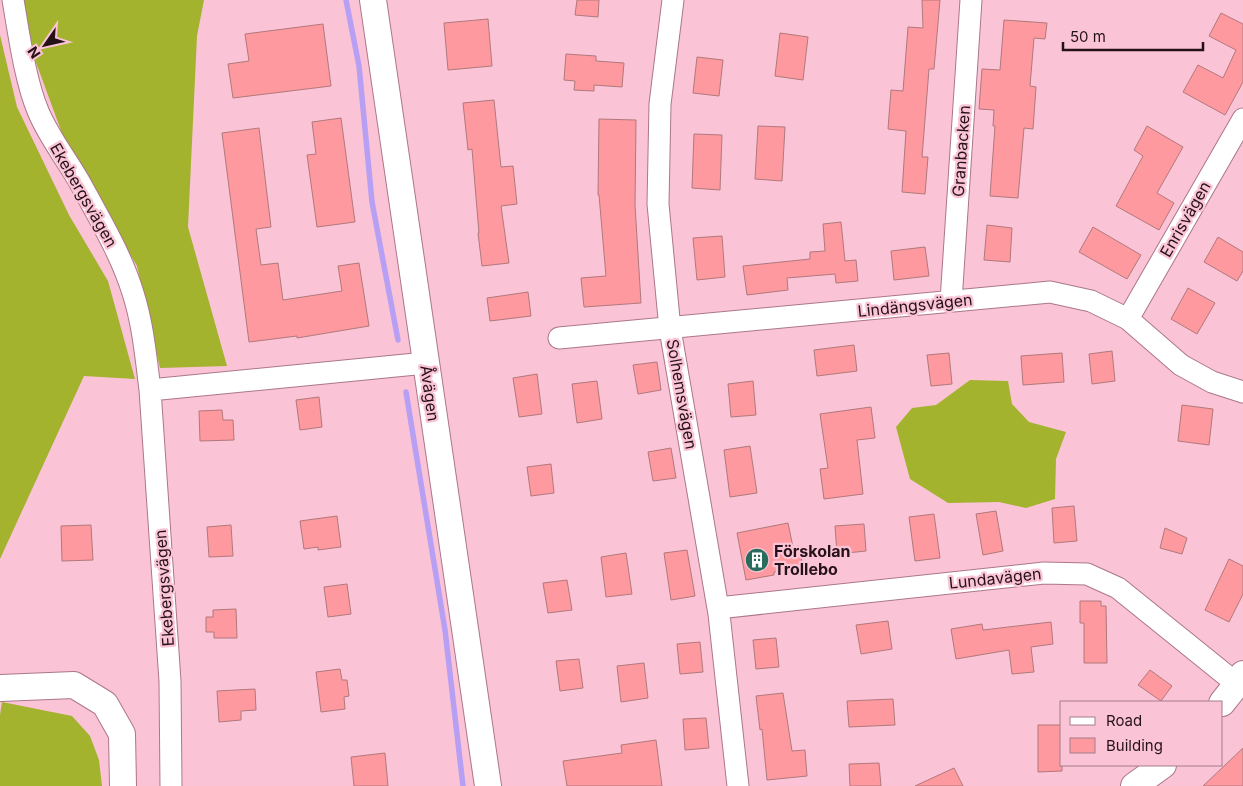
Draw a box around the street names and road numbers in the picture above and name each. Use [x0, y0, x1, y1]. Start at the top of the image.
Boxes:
street label: Granbacken [948, 105, 974, 197]
street label: Ekebergsvägen [46, 139, 122, 251]
street label: Enrisvägen [1155, 178, 1215, 260]
street label: Lindängsvägen [857, 289, 973, 321]
street label: Solhemsvägen [662, 337, 702, 451]
street label: Åvägen [416, 364, 444, 422]
street label: Ekebergsvägen [150, 529, 178, 647]
street label: Lundavägen [948, 563, 1042, 593]

